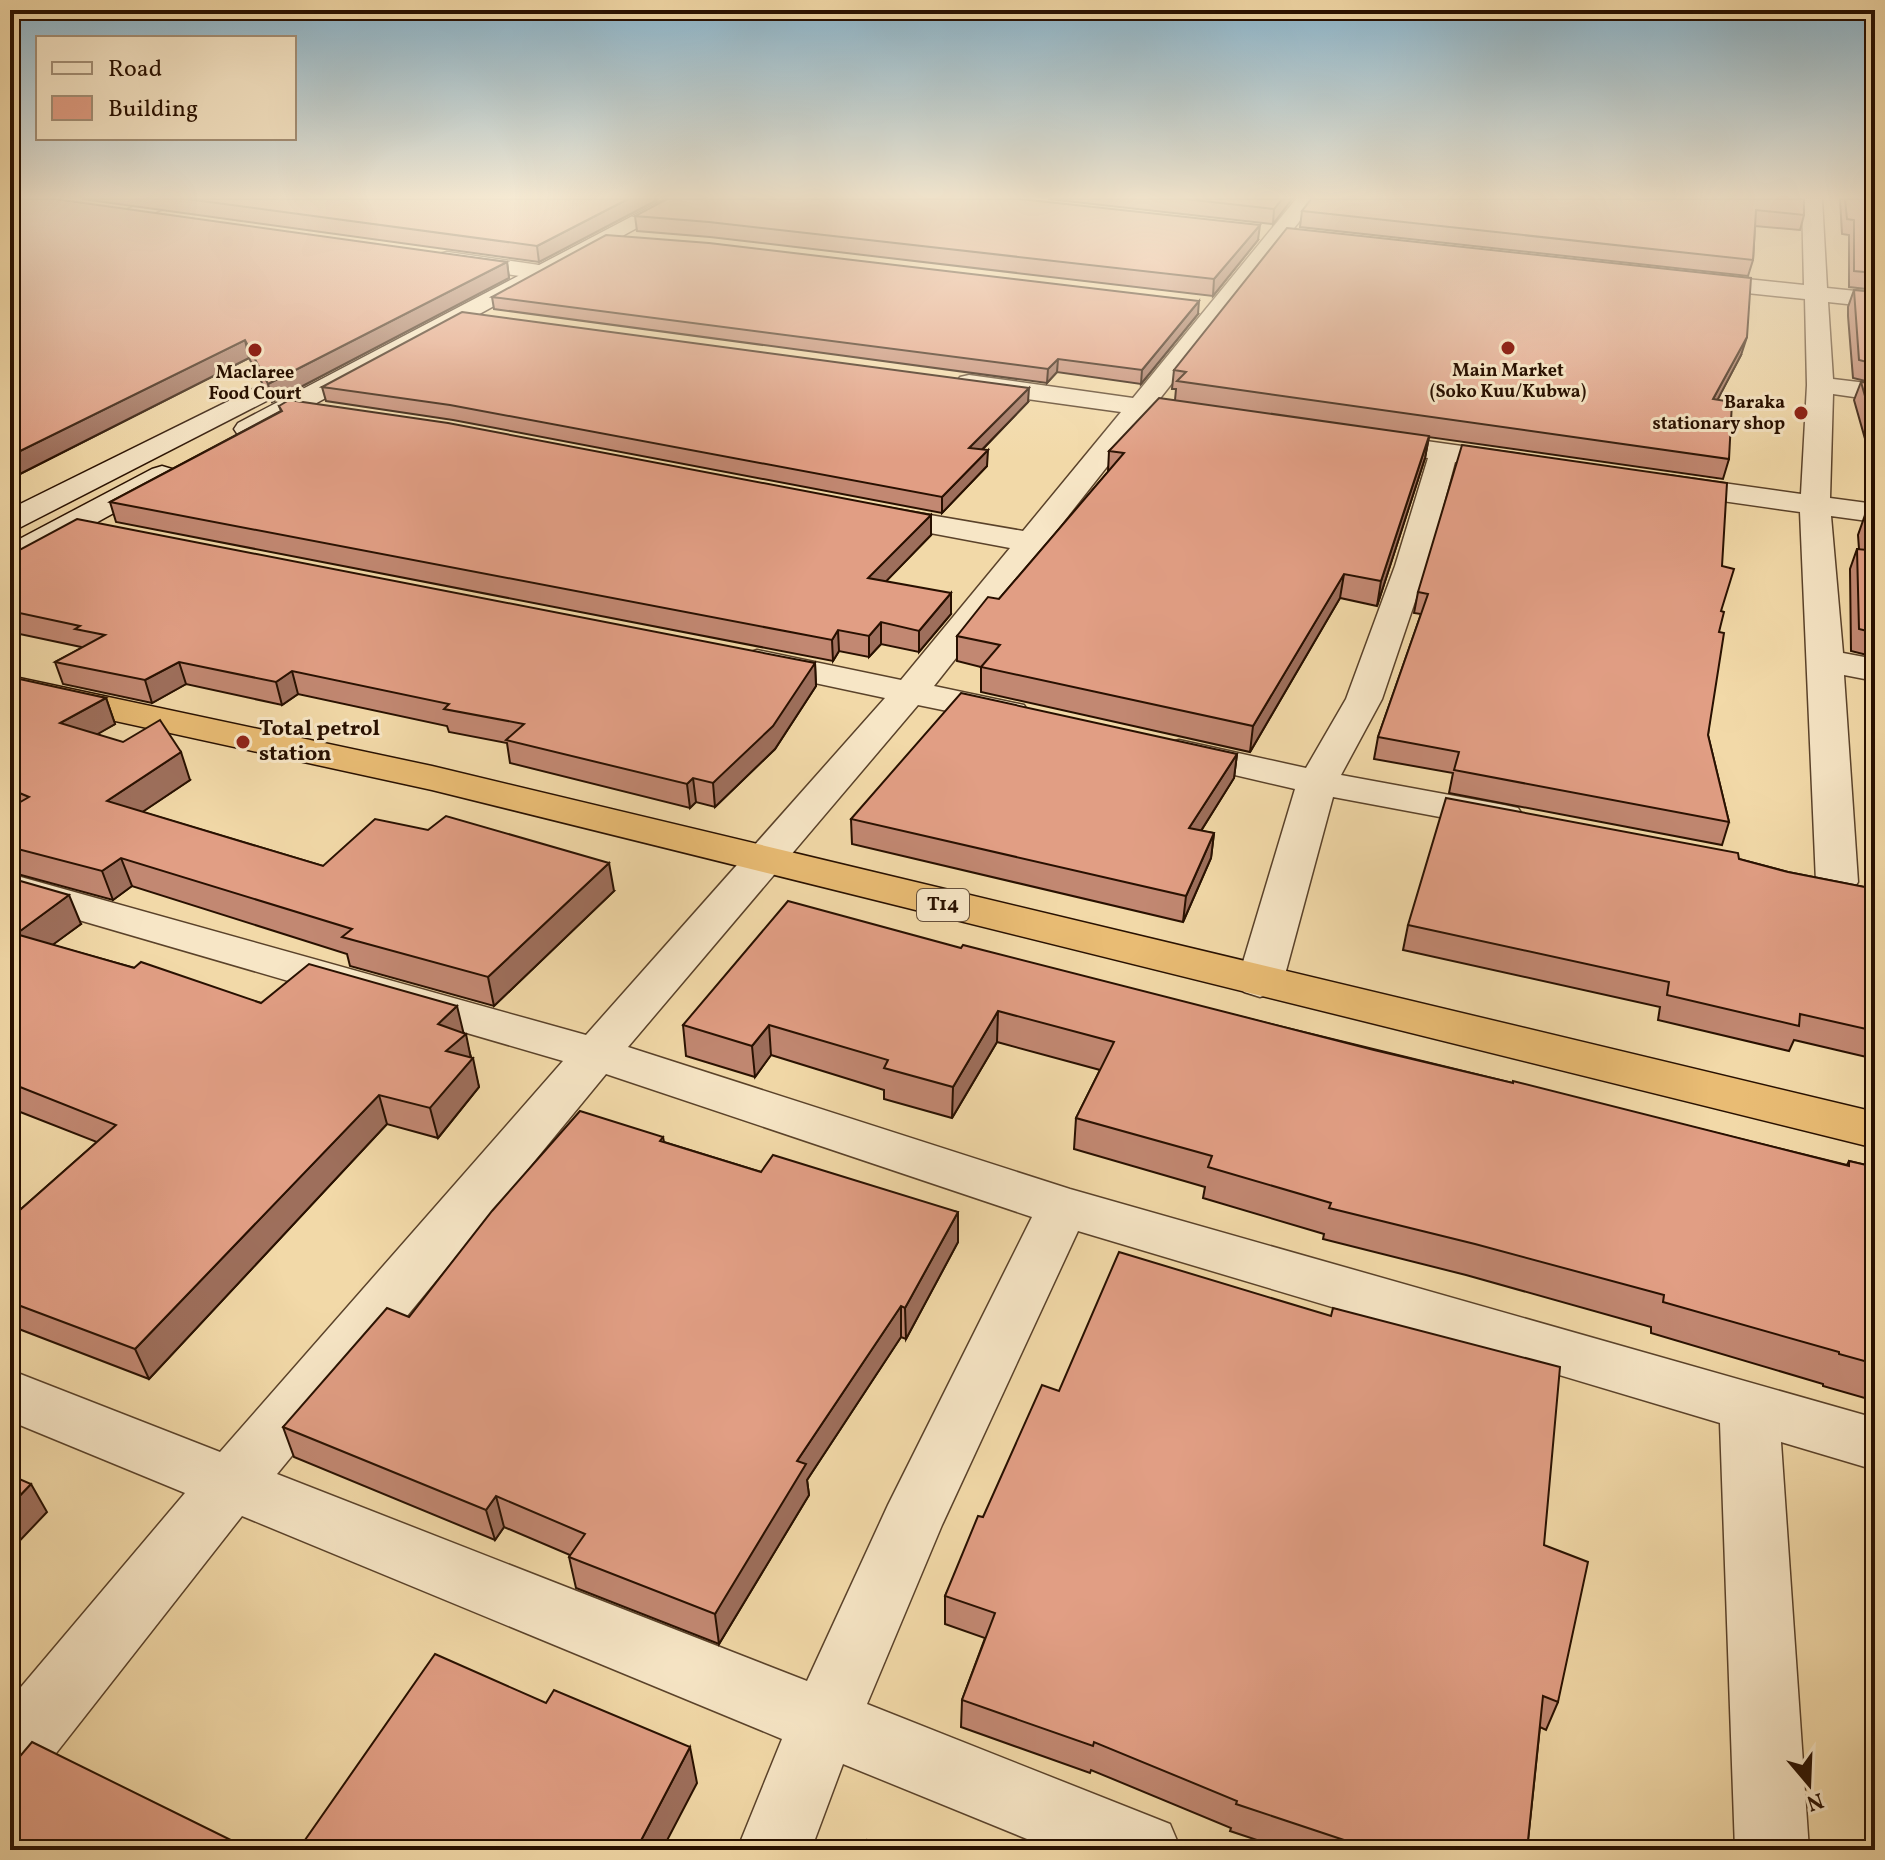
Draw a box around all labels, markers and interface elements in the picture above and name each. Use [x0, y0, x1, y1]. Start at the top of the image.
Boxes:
legend [36, 36, 296, 140]
text: Road [108, 53, 162, 87]
text: Building [108, 93, 198, 127]
marker: Main Market (Soko Kuu/Kubwa) [1499, 339, 1517, 357]
marker: Maclaree Food Court [246, 341, 264, 359]
place label: Main Market (Soko Kuu/Kubwa) [1430, 359, 1587, 405]
place label: Maclaree Food Court [208, 361, 302, 407]
place label: Baraka stationary shop [1653, 391, 1785, 437]
marker: Baraka stationary shop [1792, 404, 1810, 422]
place label: Total petrol station [259, 714, 380, 770]
marker: Total petrol station [234, 733, 252, 751]
road number: T14 [917, 889, 969, 921]
north arrow [1769, 1744, 1849, 1824]
text: N [1802, 1783, 1827, 1818]

